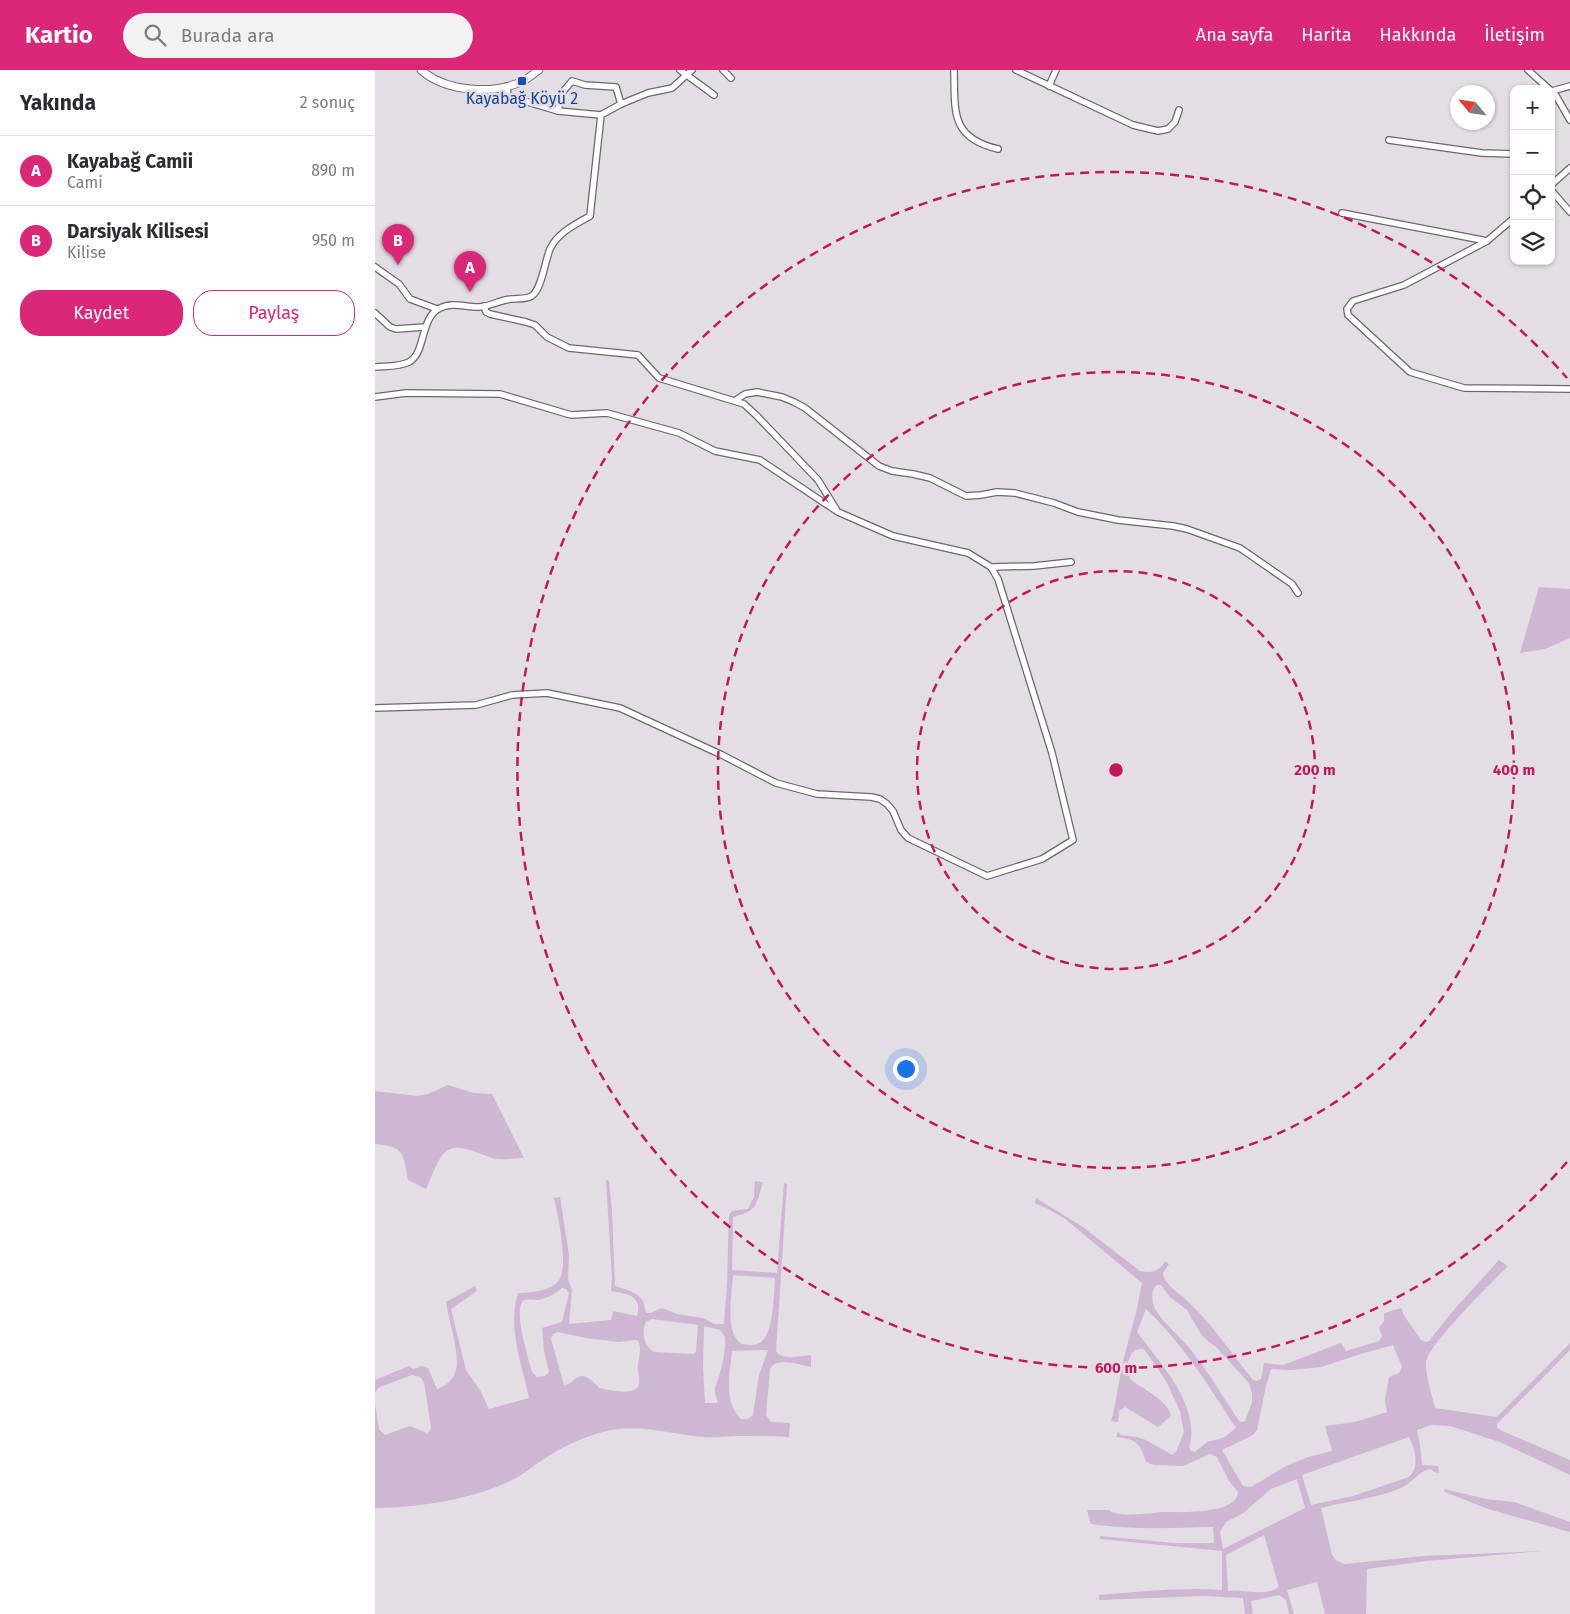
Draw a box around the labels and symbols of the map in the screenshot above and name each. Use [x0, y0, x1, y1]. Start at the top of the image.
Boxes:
marker: Kayabağ Köyü 2 [516, 75, 528, 87]
north arrow [1450, 85, 1495, 130]
place label: Kayabağ Köyü 2 [466, 89, 578, 108]
pin: B [382, 224, 414, 265]
pin: A [454, 251, 486, 292]
centre of rings [1107, 761, 1125, 779]
text: 200 m [1294, 761, 1336, 779]
text: 400 m [1493, 761, 1535, 779]
your location [893, 1056, 919, 1082]
text: 600 m [1095, 1359, 1137, 1377]

